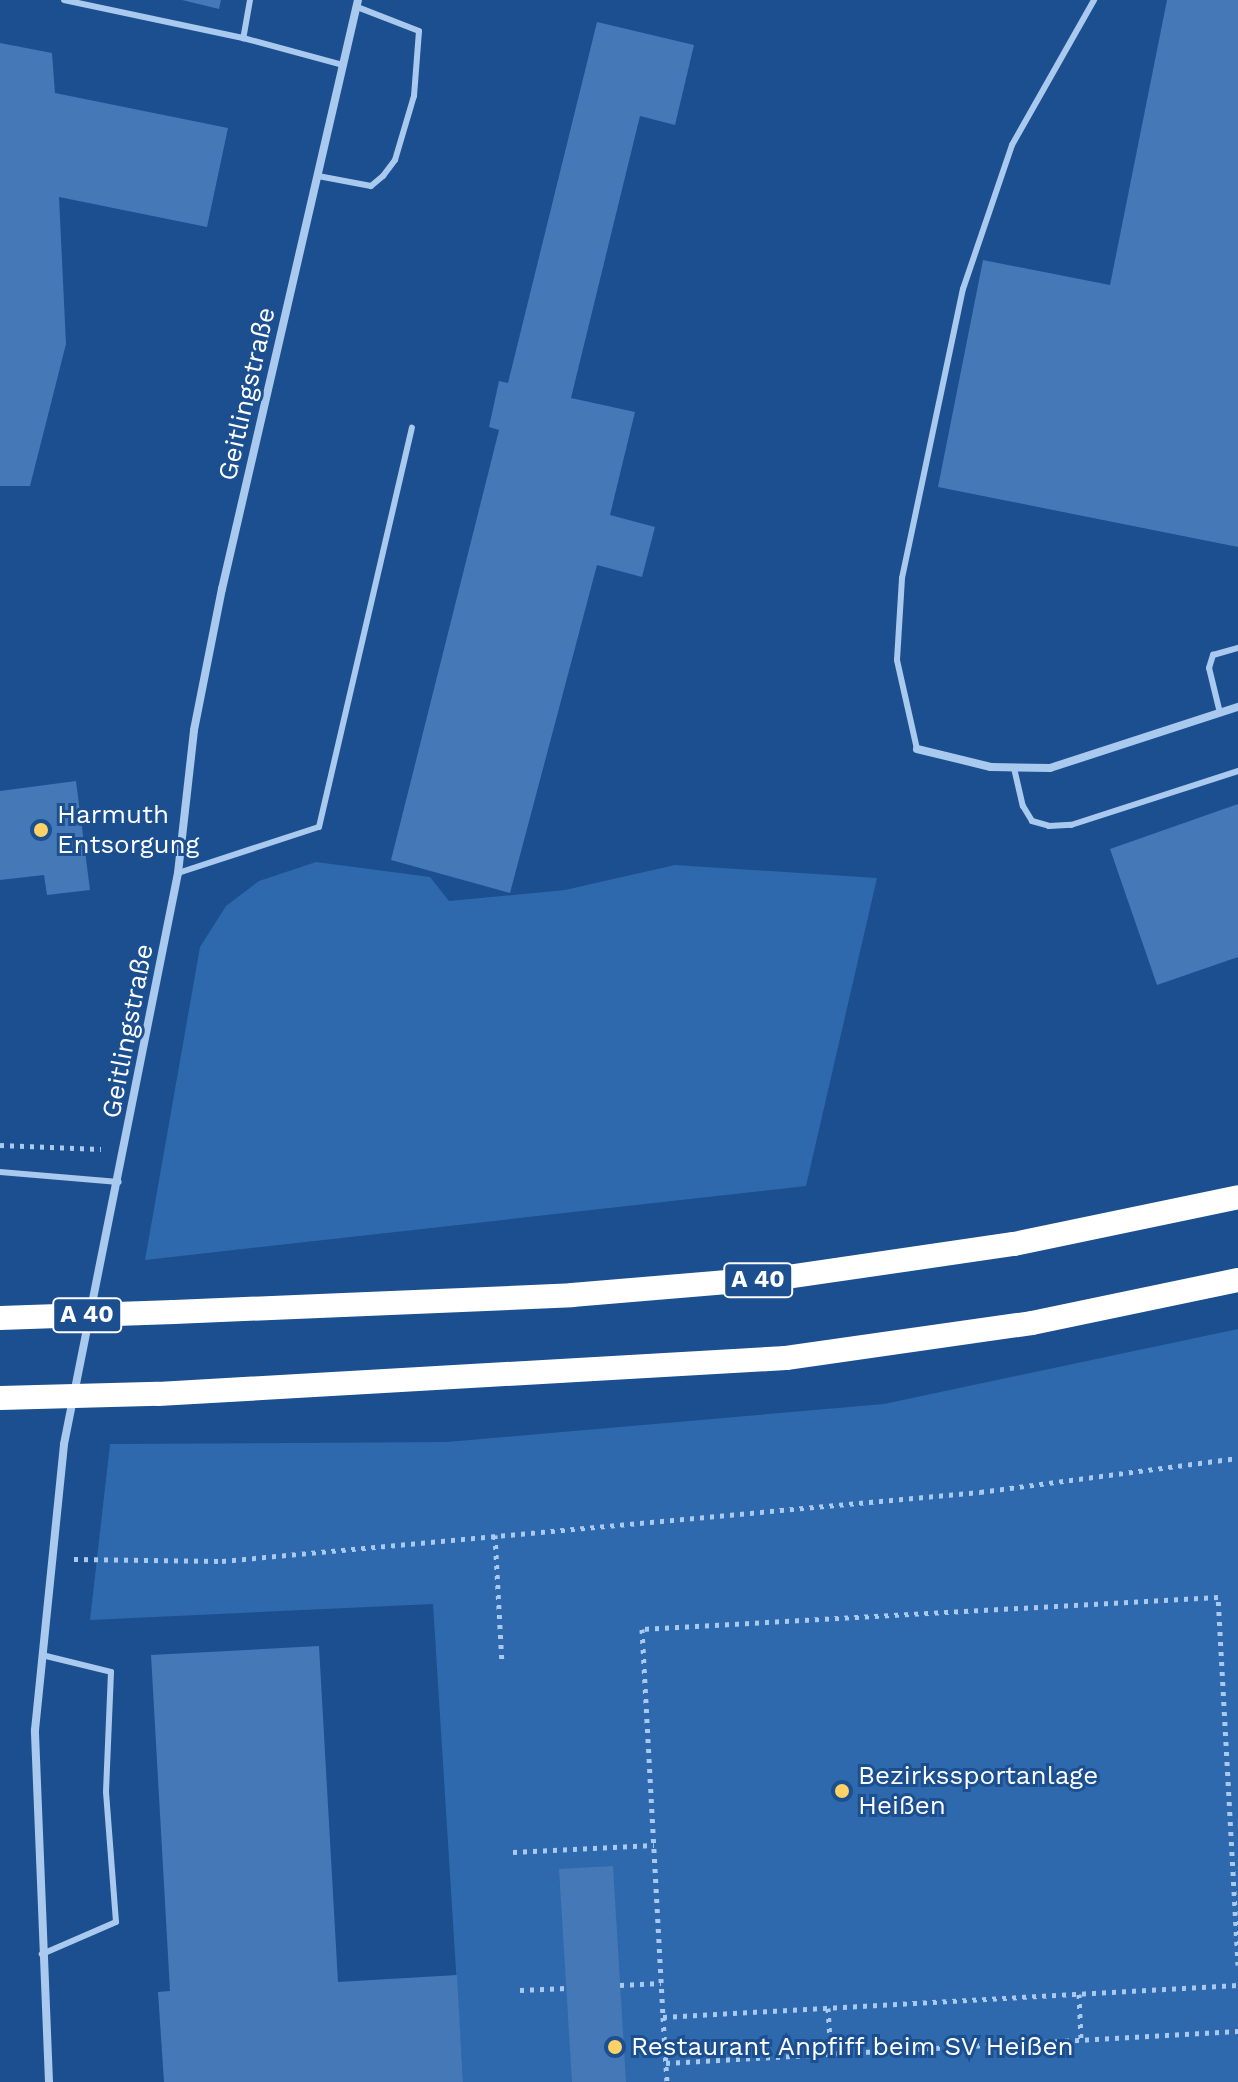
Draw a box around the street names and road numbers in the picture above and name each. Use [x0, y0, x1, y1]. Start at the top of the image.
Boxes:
street label: Geitlingstraße [212, 304, 282, 484]
street label: Geitlingstraße [96, 941, 160, 1121]
road number: A 40 [722, 1260, 794, 1300]
road number: A 40 [51, 1295, 123, 1335]

